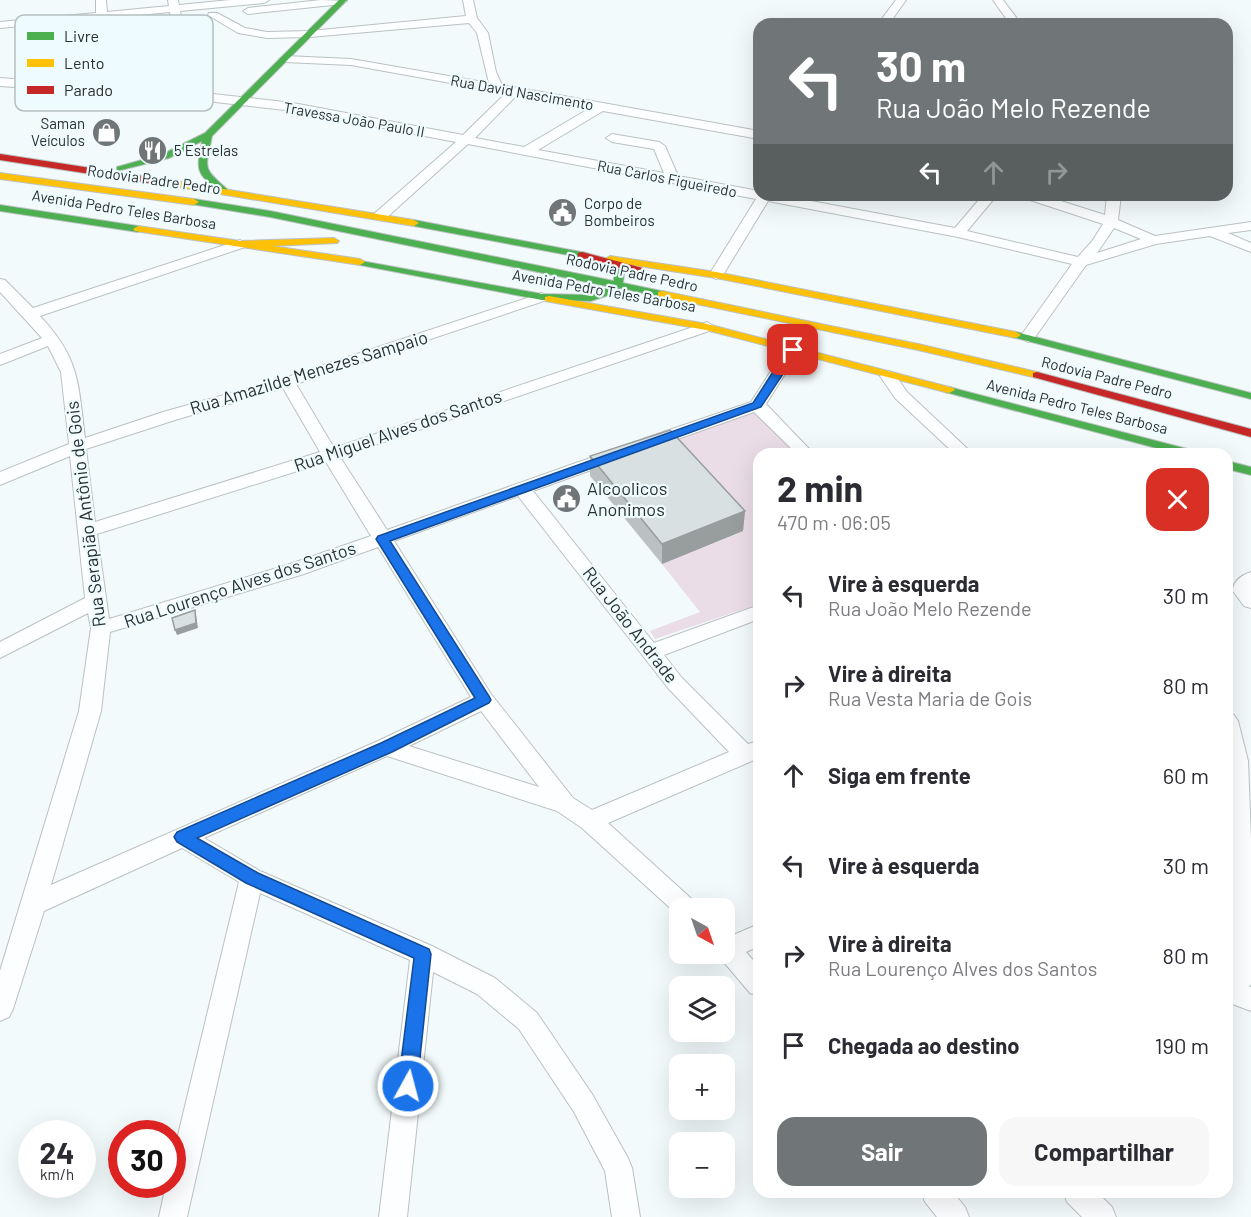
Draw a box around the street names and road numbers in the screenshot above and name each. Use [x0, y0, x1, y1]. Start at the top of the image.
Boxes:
street label: Rua David Nascimento [449, 71, 595, 113]
street label: Travessa João Paulo II [282, 98, 426, 140]
street label: Rua Carlos Figueiredo [596, 156, 739, 200]
street label: Rodovia Padre Pedro [86, 161, 222, 197]
street label: Avenida Pedro Teles Barbosa [31, 186, 218, 232]
street label: Rodovia Padre Pedro [565, 249, 700, 295]
street label: Avenida Pedro Teles Barbosa [511, 265, 697, 315]
street label: Rua Amazilde Menezes Sampaio [187, 325, 430, 419]
street label: Rodovia Padre Pedro [1040, 352, 1175, 402]
street label: Avenida Pedro Teles Barbosa [985, 375, 1170, 437]
street label: Rua Miguel Alves dos Santos [291, 384, 505, 476]
street label: Rua Serapião Antônio de Gois [60, 400, 110, 628]
street label: Rua Lourenço Alves dos Santos [121, 536, 358, 632]
street label: Rua João Andrade [579, 562, 683, 687]

